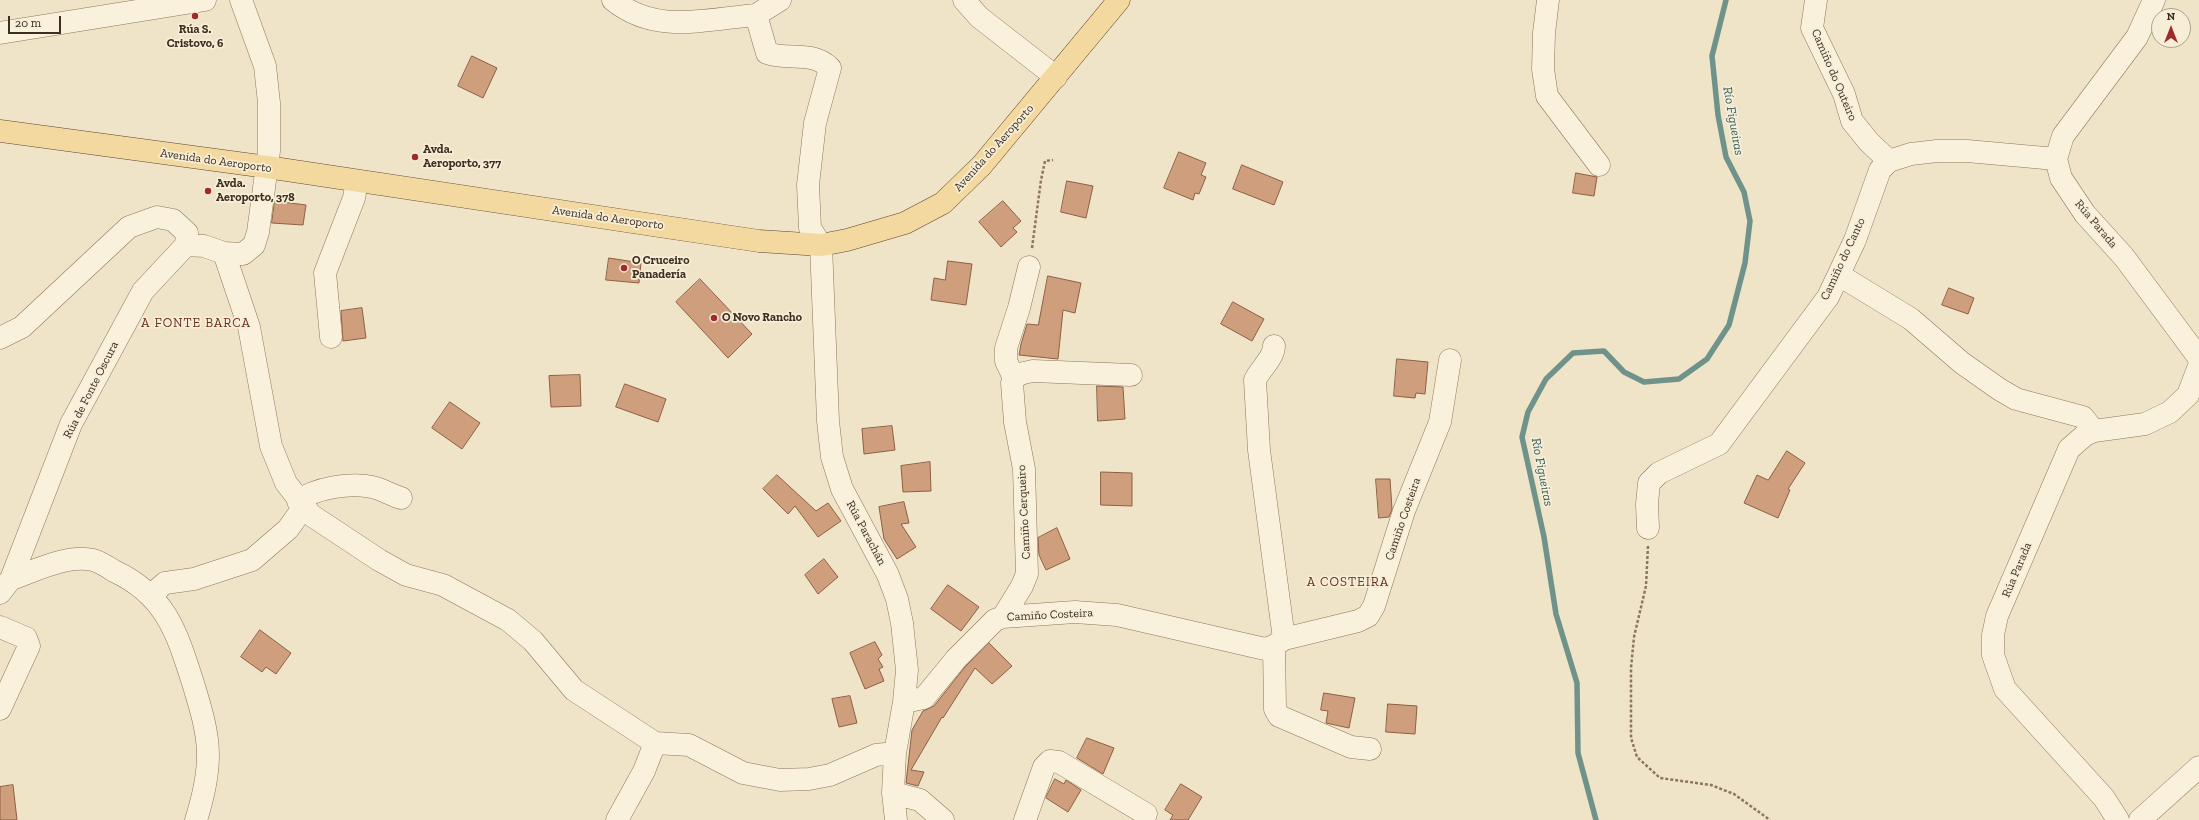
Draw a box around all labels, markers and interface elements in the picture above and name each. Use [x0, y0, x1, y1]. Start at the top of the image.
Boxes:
scale bar [10, 8, 63, 34]
north arrow [2151, 8, 2191, 48]
text: N [2167, 10, 2175, 23]
marker: Rúa S. Cristovo, 6 [190, 11, 200, 21]
text: 20 m [15, 16, 41, 30]
place label: Rúa S. Cristovo, 6 [167, 23, 223, 51]
street label: Camiño do Outeiro [1808, 27, 1860, 123]
water label: Río Figueiras [1719, 85, 1747, 157]
street label: Avenida do Aeroporto [951, 101, 1037, 195]
place label: Avda. Aeroporto, 377 [423, 143, 501, 171]
street label: Avenida do Aeroporto [159, 146, 273, 176]
marker: Avda. Aeroporto, 377 [410, 152, 420, 162]
place label: Avda. Aeroporto, 378 [216, 177, 295, 205]
marker: Avda. Aeroporto, 378 [203, 186, 213, 196]
street label: Rúa Parada [2072, 197, 2120, 251]
street label: Avenida do Aeroporto [551, 203, 665, 233]
street label: Camiño do Canto [1818, 215, 1868, 303]
place label: O Cruceiro Panadería [632, 254, 689, 282]
marker: O Cruceiro Panadería [619, 263, 629, 273]
place label: O Novo Rancho [722, 311, 802, 325]
marker: O Novo Rancho [709, 313, 719, 323]
district label: A FONTE BARCA [141, 315, 251, 331]
street label: Rúa de Fonte Oscura [60, 339, 122, 441]
water label: Río Figueiras [1528, 436, 1556, 508]
street label: Camiño Cerqueiro [1014, 464, 1034, 560]
street label: Camiño Costeira [1382, 476, 1424, 562]
street label: Rúa Parachán [843, 498, 889, 568]
street label: Rúa Parada [1999, 540, 2035, 600]
district label: A COSTEIRA [1307, 574, 1389, 590]
street label: Camiño Costeira [1006, 606, 1094, 624]

